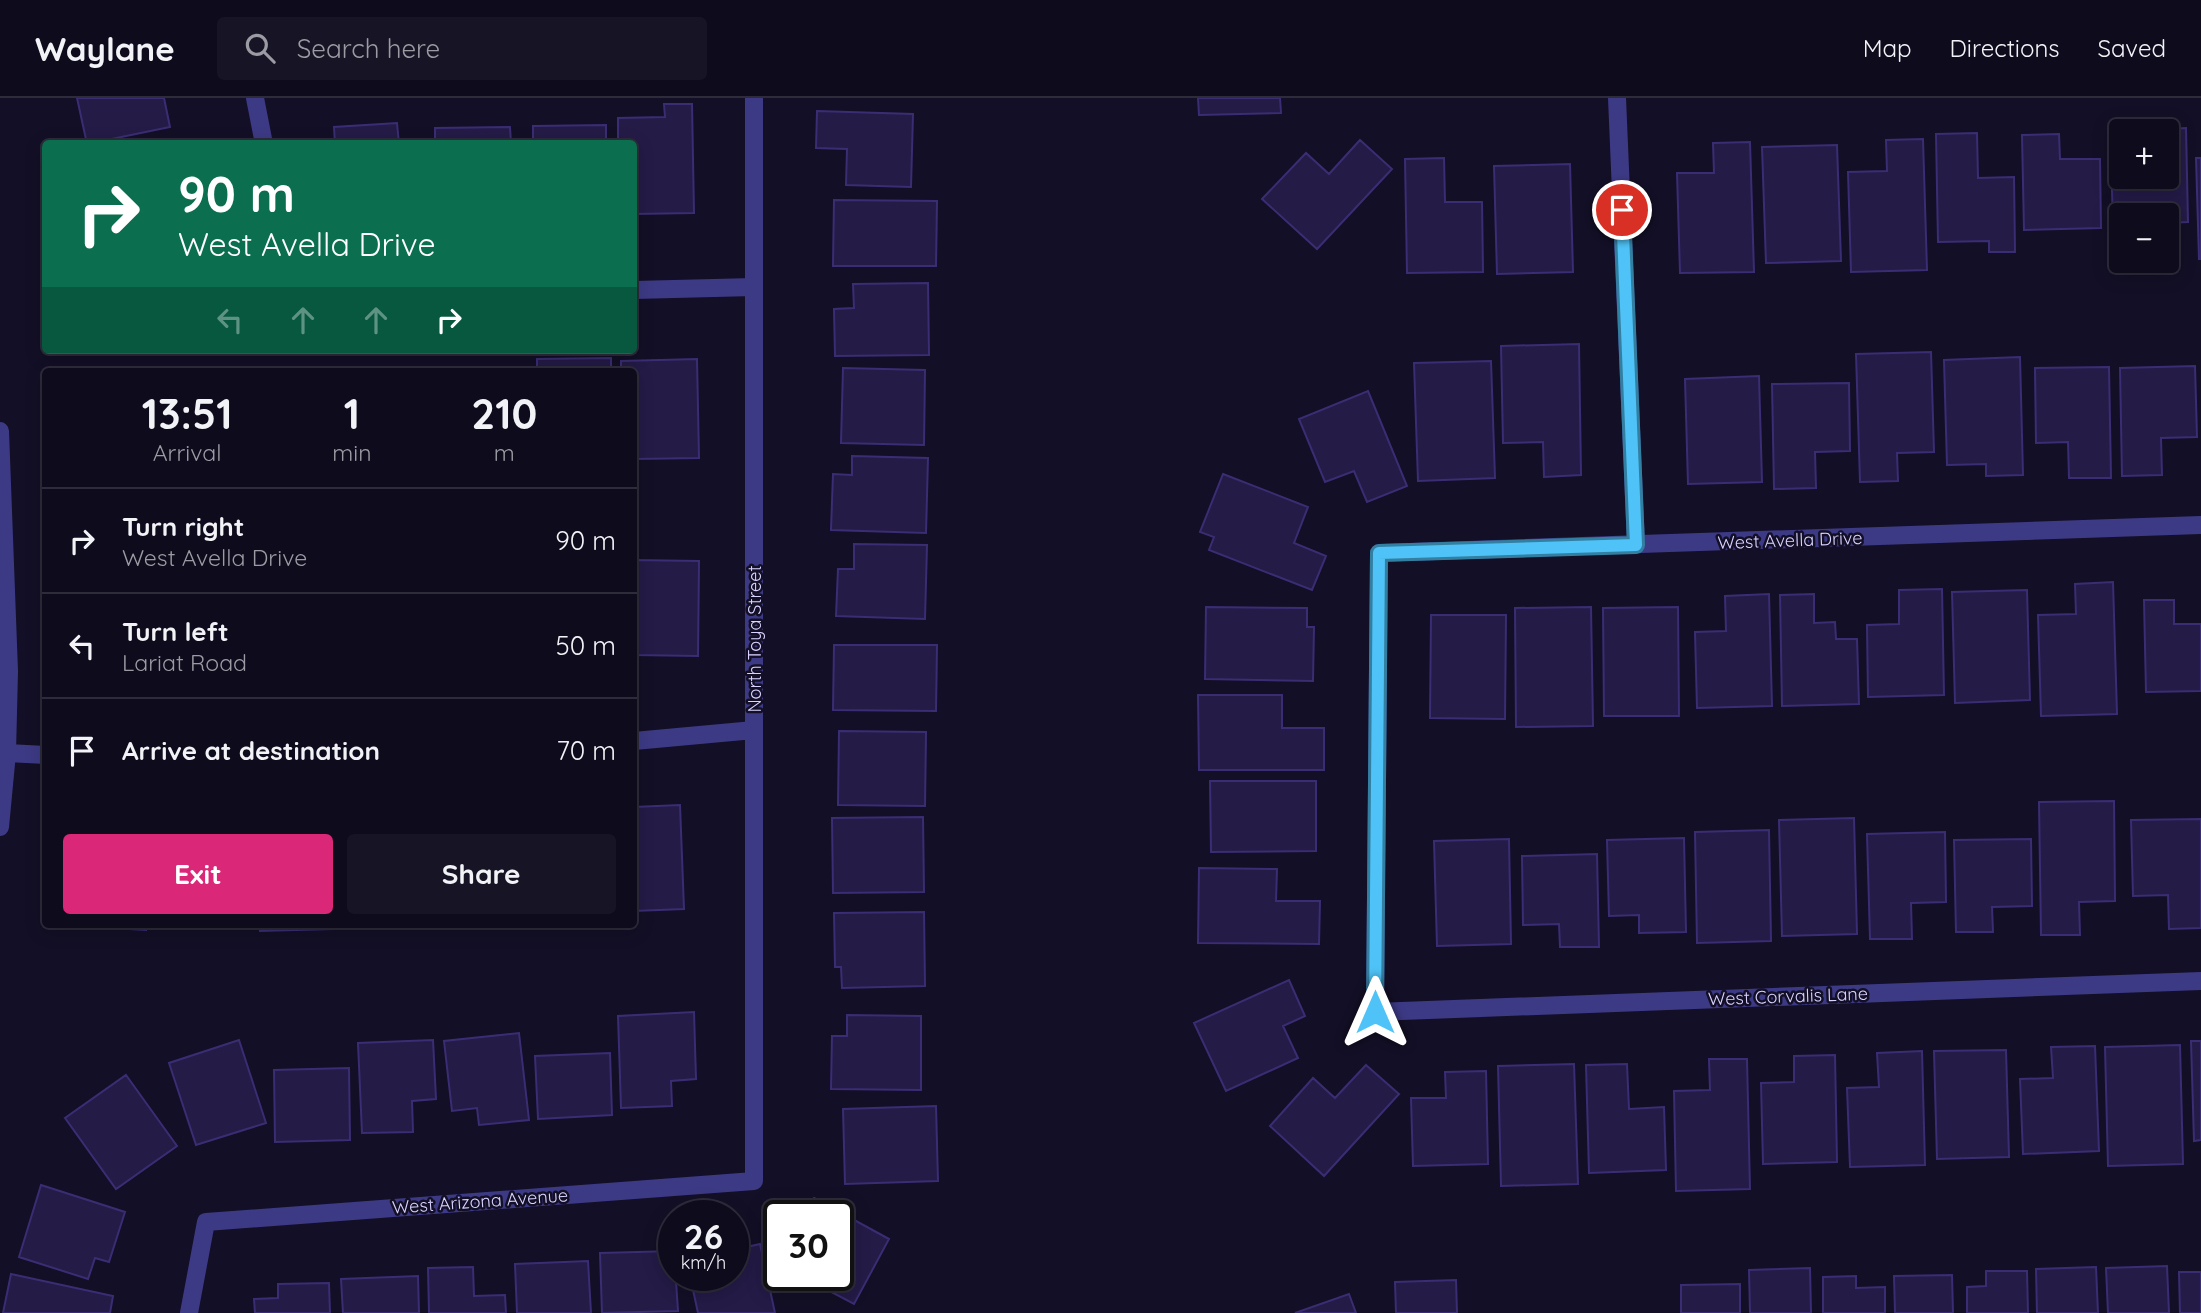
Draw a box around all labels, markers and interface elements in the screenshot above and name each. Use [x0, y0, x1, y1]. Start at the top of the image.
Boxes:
search box [217, 17, 707, 80]
text: Waylane [35, 28, 175, 69]
icon: search [241, 29, 279, 67]
text: Search here [297, 32, 440, 65]
text: Map [1863, 33, 1912, 63]
text: Directions [1950, 33, 2060, 63]
text: Saved [2098, 33, 2166, 63]
map controls [2109, 119, 2179, 273]
button: + [2109, 119, 2179, 189]
text: 90 m [178, 163, 295, 224]
icon: right [63, 168, 154, 259]
pin [1592, 180, 1652, 240]
icon: arrive [1603, 191, 1641, 229]
button: − [2109, 203, 2179, 273]
text: West Avella Drive [178, 224, 436, 264]
icon: left [211, 301, 249, 339]
icon: ahead [284, 301, 322, 339]
icon: ahead [357, 301, 395, 339]
icon: right [430, 301, 468, 339]
text: 13:51 [142, 387, 233, 440]
text: 1 [344, 387, 360, 440]
text: 210 [471, 387, 537, 440]
text: Arrival [153, 438, 222, 467]
text: min [332, 438, 372, 467]
text: m [494, 438, 515, 467]
text: Turn right [122, 510, 244, 543]
icon: right [63, 522, 101, 560]
text: 90 m [555, 524, 616, 557]
street label: West Avella Drive [1717, 526, 1863, 554]
text: West Avella Drive [122, 543, 307, 572]
street label: North Toya Street [743, 566, 766, 712]
text: Turn left [122, 615, 229, 648]
icon: left [63, 627, 101, 665]
text: 50 m [556, 629, 616, 662]
text: Lariat Road [122, 648, 247, 677]
icon: arrive [63, 732, 101, 770]
text: Arrive at destination [122, 734, 380, 767]
text: 70 m [556, 734, 616, 767]
button: Exit [63, 834, 333, 914]
button: Share [347, 834, 616, 914]
position arrow [1338, 975, 1412, 1049]
street label: West Corvalis Lane [1708, 982, 1868, 1010]
street label: West Arizona Avenue [391, 1183, 569, 1219]
speed limit sign: 30 [763, 1200, 854, 1291]
text: 26 [684, 1214, 723, 1258]
text: km/h [681, 1251, 726, 1274]

